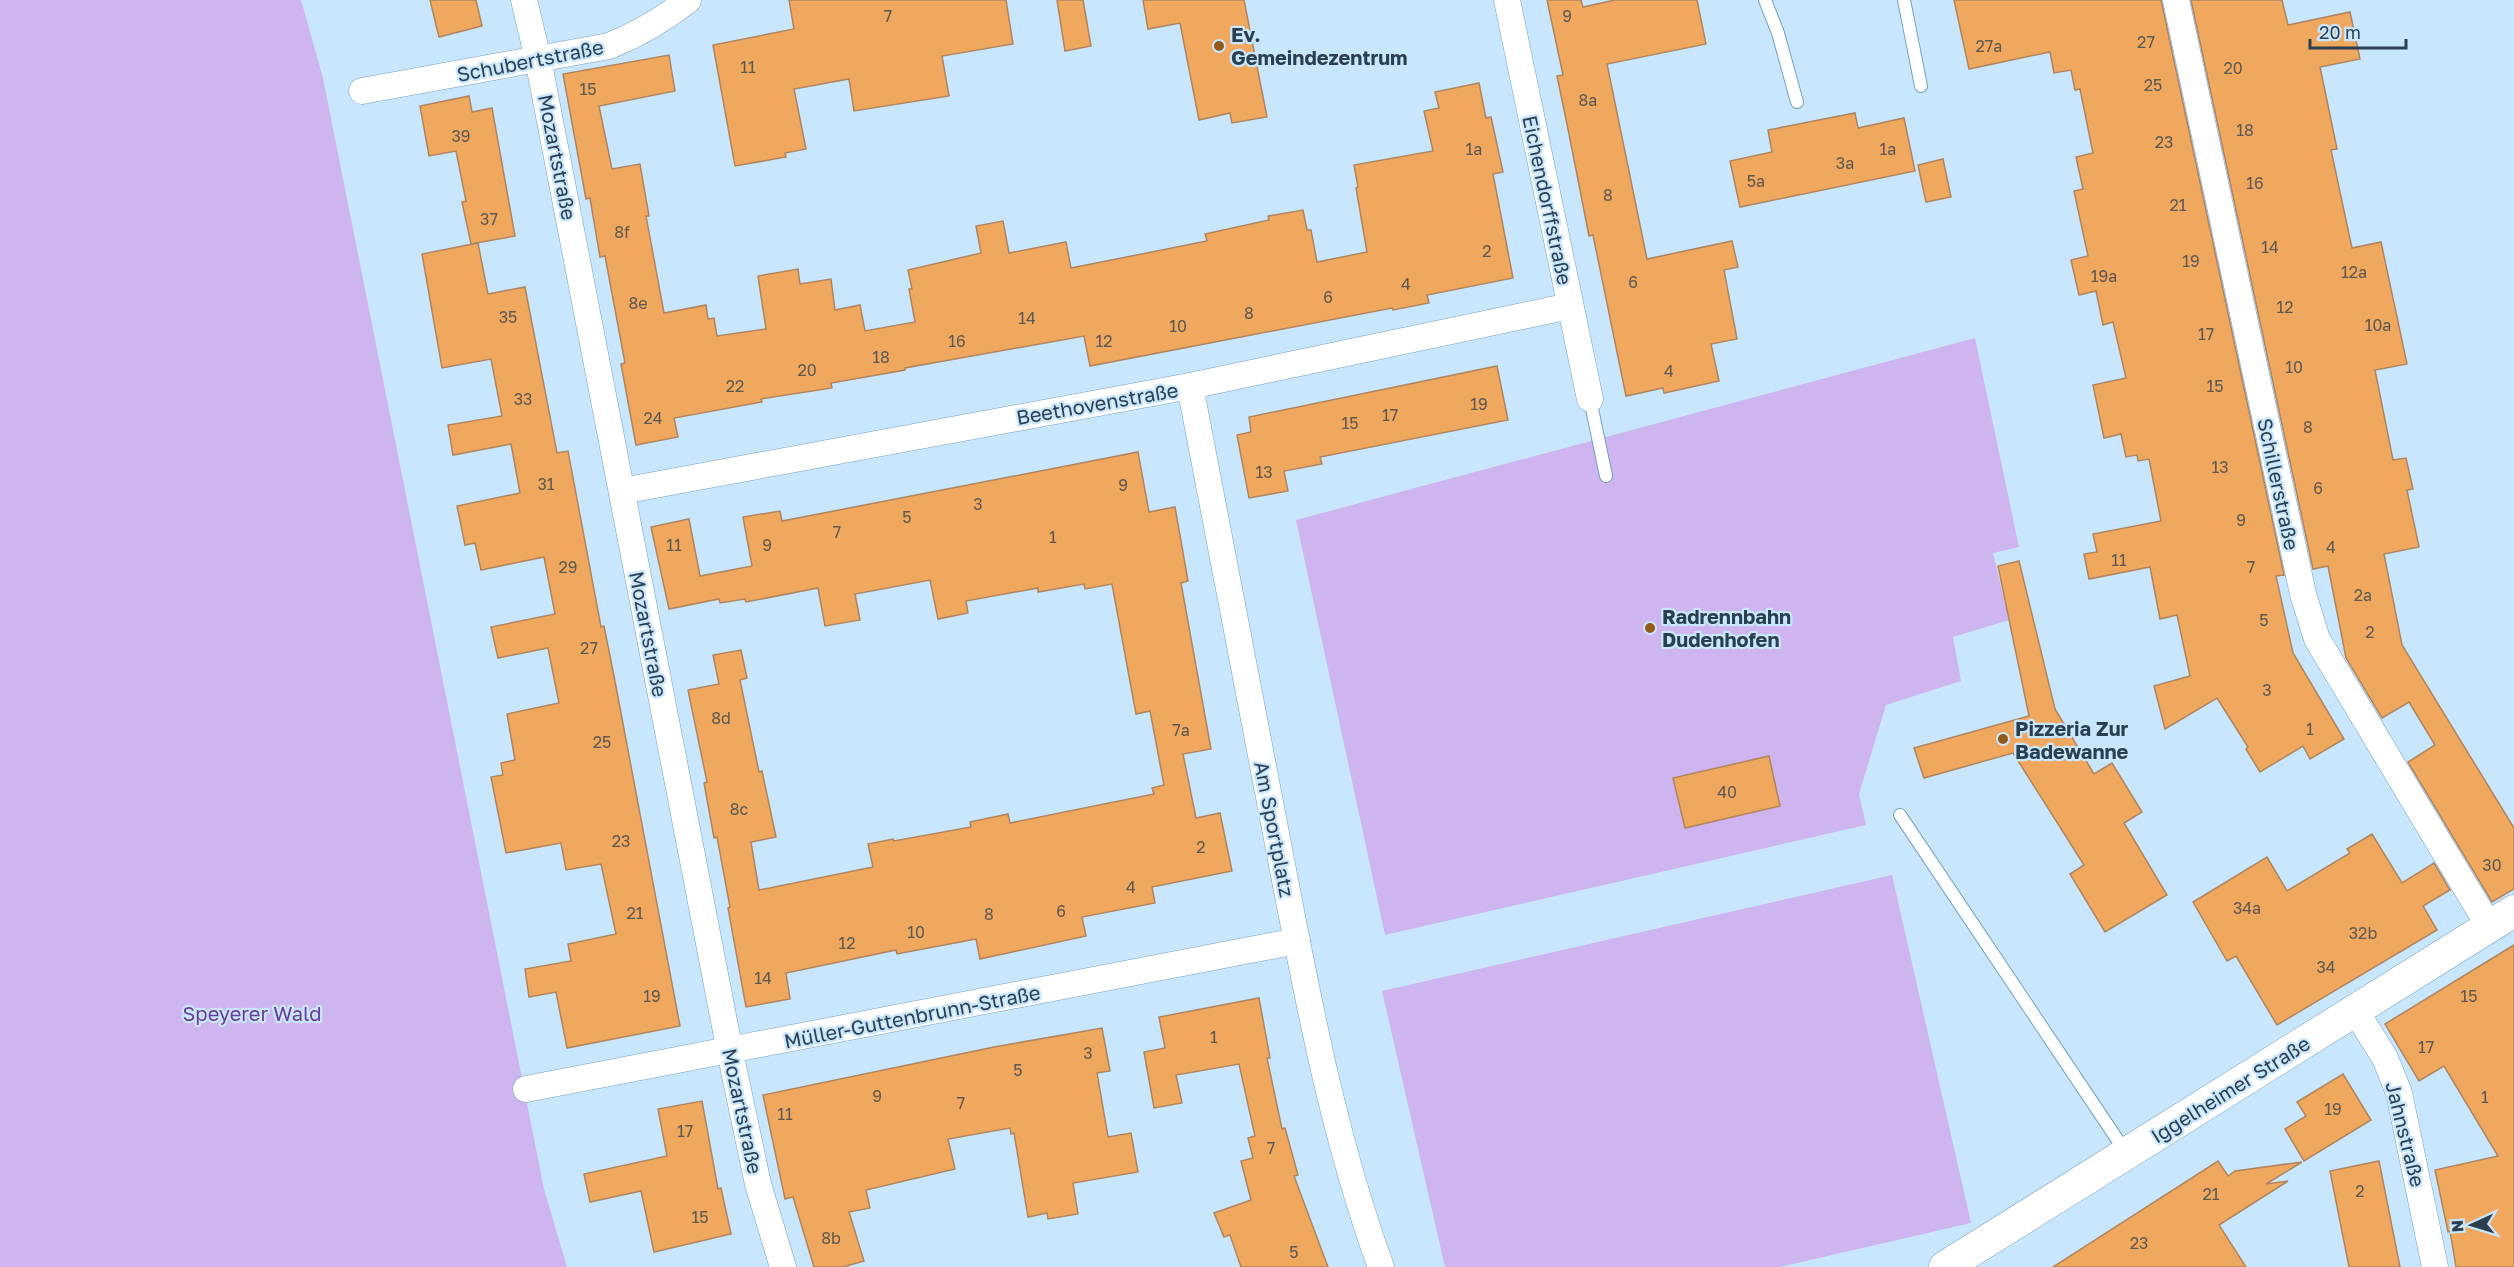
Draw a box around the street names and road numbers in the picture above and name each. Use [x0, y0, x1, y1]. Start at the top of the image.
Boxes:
street label: Schubertstraße [455, 34, 605, 86]
street label: Mozartstraße [534, 92, 582, 222]
street label: Eichendorffstraße [1518, 113, 1578, 287]
street label: Beethovenstraße [1014, 377, 1180, 429]
street label: Schillerstraße [2253, 416, 2305, 552]
street label: Mozartstraße [625, 569, 673, 699]
street label: Am Sportplatz [1250, 759, 1300, 899]
street label: Müller-Guttenbrunn-Straße [782, 979, 1042, 1053]
street label: Iggelheimer Straße [2146, 1030, 2314, 1148]
street label: Mozartstraße [718, 1046, 768, 1176]
street label: Jahnstraße [2381, 1079, 2431, 1189]

